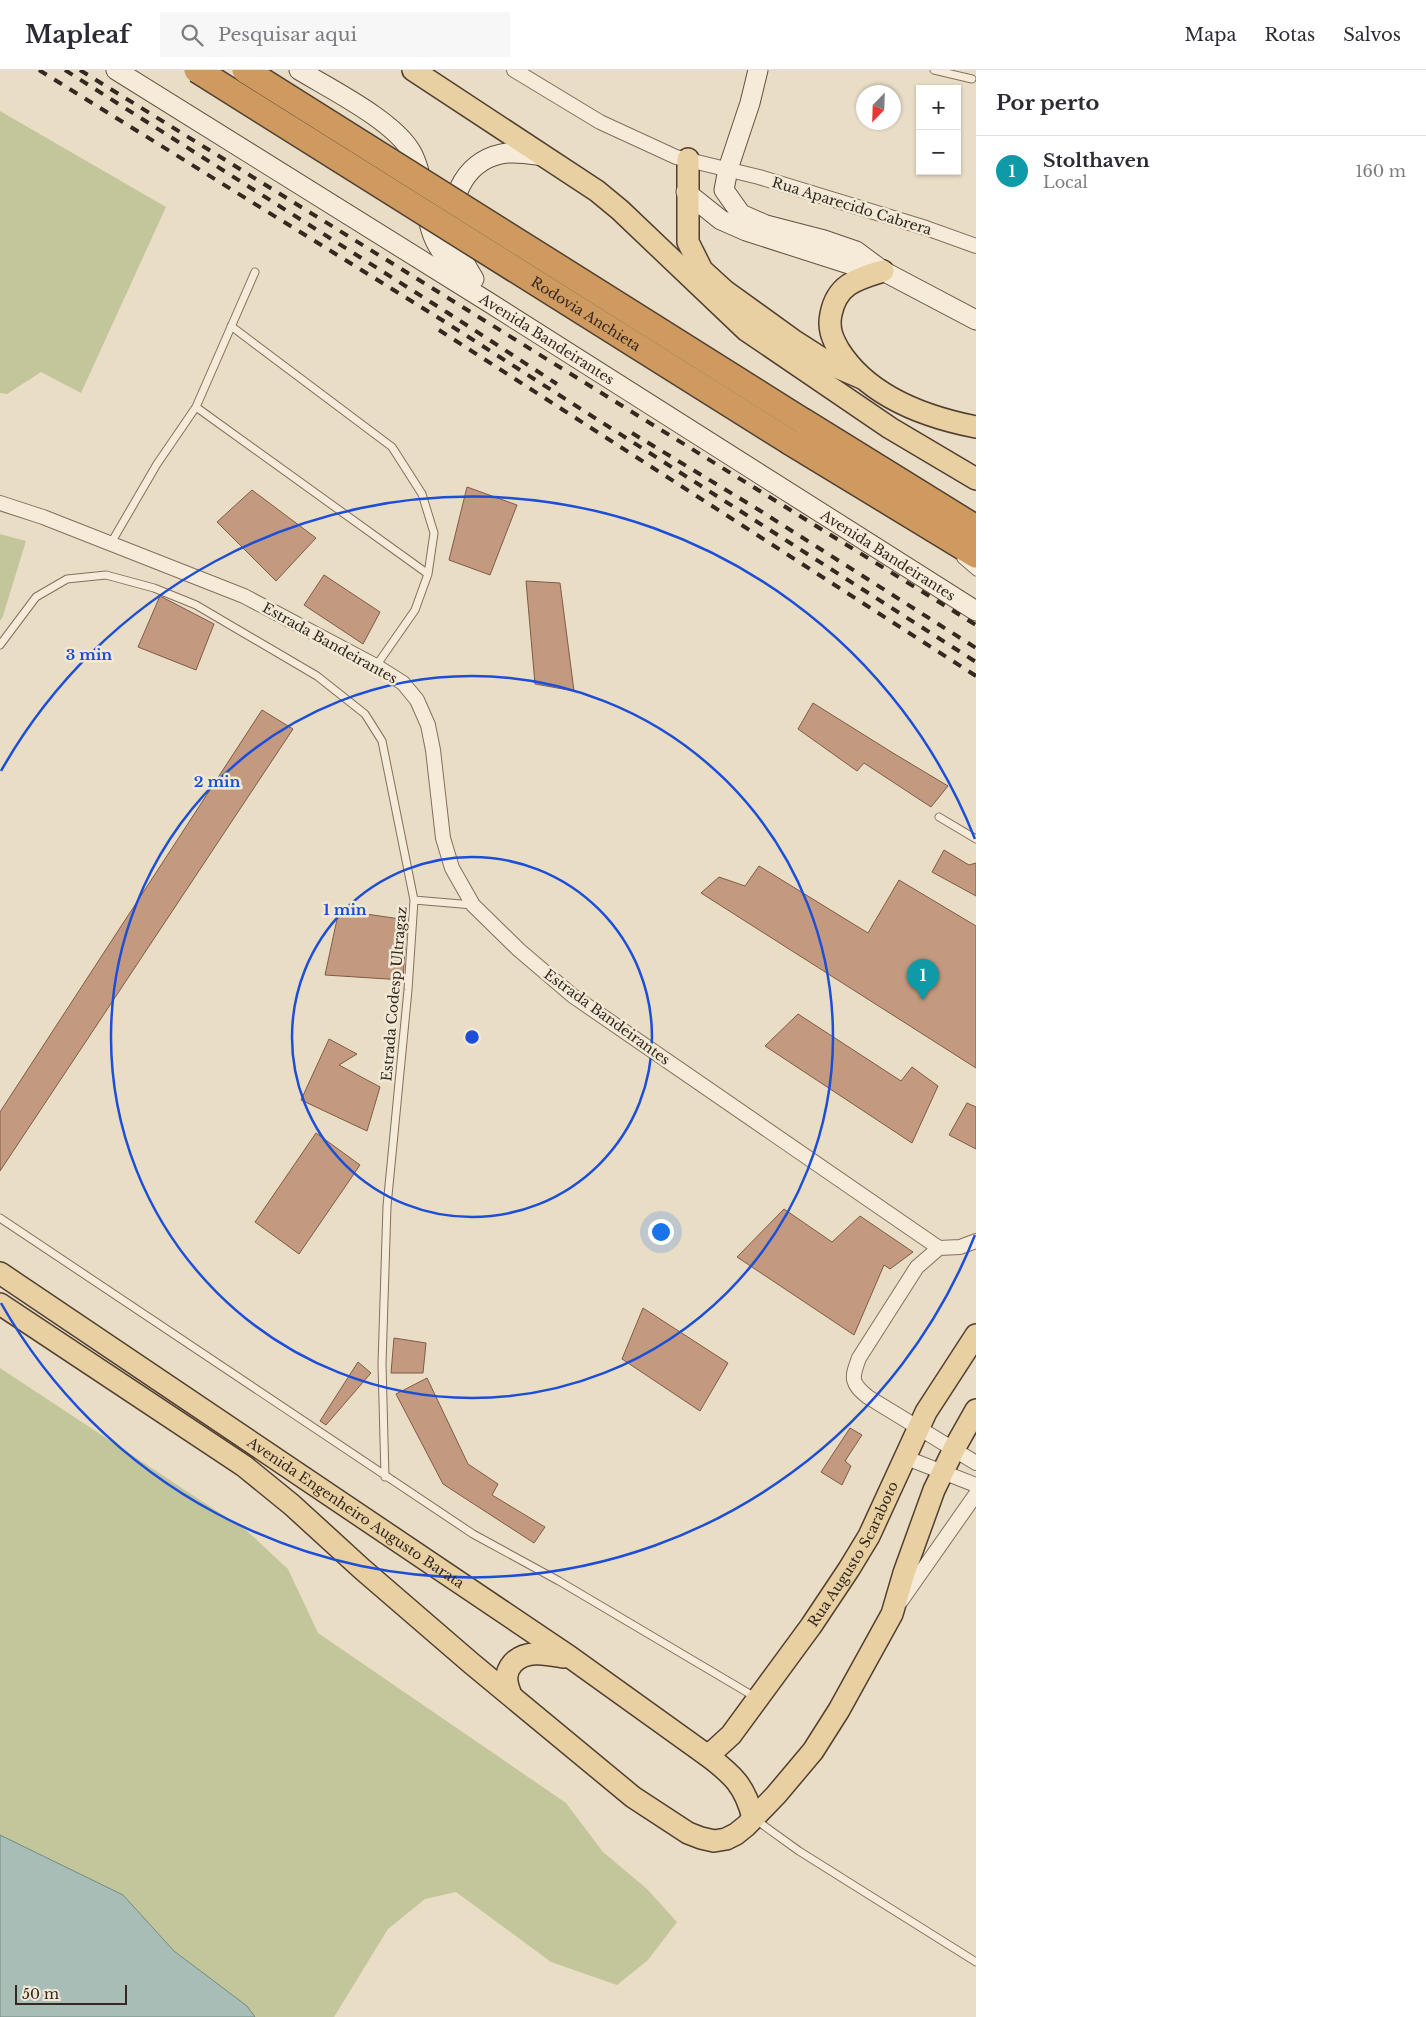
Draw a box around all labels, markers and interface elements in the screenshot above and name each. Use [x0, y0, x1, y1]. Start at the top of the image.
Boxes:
search box [160, 12, 510, 57]
text: Mapleaf [25, 20, 130, 49]
icon: search [178, 21, 206, 49]
text: Pesquisar aqui [218, 23, 357, 46]
text: Mapa [1185, 24, 1236, 46]
text: Rotas [1264, 24, 1315, 46]
text: Salvos [1343, 24, 1401, 46]
north arrow [856, 85, 901, 130]
map controls [916, 85, 961, 175]
button: + [916, 85, 961, 130]
text: Por perto [996, 90, 1099, 116]
button: − [916, 130, 961, 175]
text: Stolthaven [1043, 149, 1150, 172]
text: 1 [1009, 161, 1015, 181]
text: 160 m [1355, 161, 1406, 181]
text: Local [1043, 172, 1088, 192]
street label: Rua Aparecido Cabrera [770, 173, 934, 239]
street label: Rodovia Anchieta [528, 273, 644, 355]
street label: Avenida Bandeirantes [475, 289, 618, 388]
street label: Avenida Bandeirantes [817, 505, 959, 605]
street label: Estrada Bandeirantes [259, 598, 401, 688]
text: 3 min [66, 645, 112, 664]
text: 2 min [194, 772, 240, 791]
text: 1 min [323, 900, 367, 919]
street label: Estrada Codesp Ultragaz [377, 906, 411, 1082]
pin: 1 [907, 959, 939, 1000]
street label: Estrada Bandeirantes [540, 965, 674, 1069]
centre of rings [463, 1028, 481, 1046]
your location [648, 1219, 674, 1245]
street label: Avenida Engenheiro Augusto Barata [243, 1433, 468, 1592]
street label: Rua Augusto Scaraboto [804, 1478, 902, 1630]
scale bar [15, 1982, 128, 2005]
text: 50 m [22, 1985, 59, 2003]

